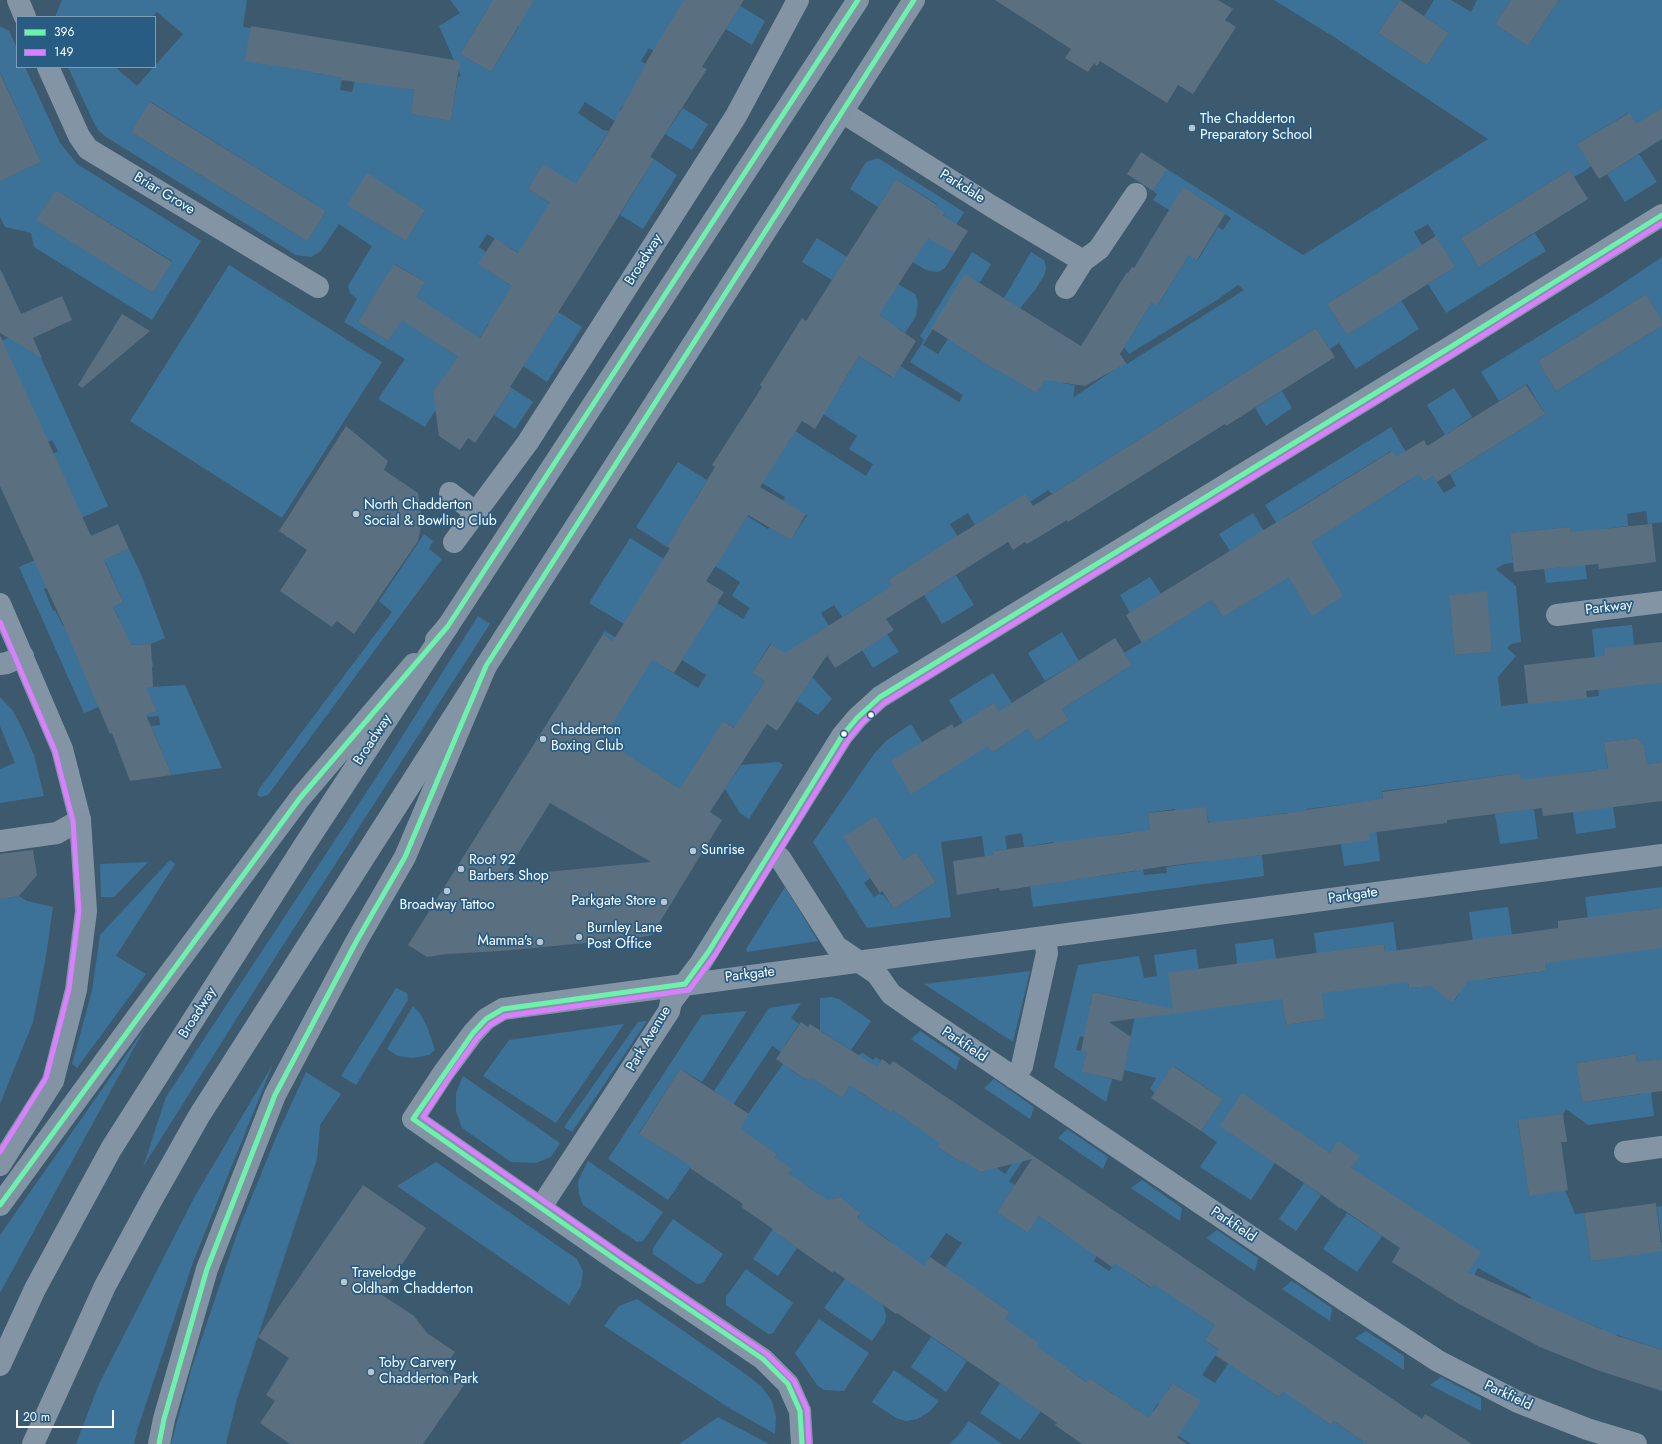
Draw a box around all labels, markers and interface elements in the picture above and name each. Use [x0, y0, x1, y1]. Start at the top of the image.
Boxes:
legend [16, 16, 156, 68]
text: 396 [54, 23, 74, 41]
text: 149 [54, 43, 73, 61]
place label: The Chadderton Preparatory School [1200, 112, 1312, 144]
marker: The Chadderton Preparatory School [1187, 123, 1197, 133]
street label: Parkdale [936, 167, 988, 207]
street label: Briar Grove [131, 169, 197, 219]
street label: Broadway [622, 231, 666, 289]
place label: North Chadderton Social & Bowling Club [364, 498, 497, 530]
marker: North Chadderton Social & Bowling Club [351, 509, 361, 519]
street label: Parkway [1584, 597, 1634, 619]
unlabelled marker [866, 710, 876, 720]
street label: Broadway [350, 711, 396, 769]
place label: Chadderton Boxing Club [551, 723, 623, 756]
unlabelled marker [839, 729, 849, 739]
marker: Chadderton Boxing Club [538, 734, 548, 744]
place label: Sunrise [701, 843, 745, 859]
marker: Sunrise [688, 846, 698, 856]
place label: Root 92 Barbers Shop [469, 853, 549, 886]
marker: Root 92 Barbers Shop [456, 864, 466, 874]
street label: Parkgate [1327, 884, 1379, 908]
marker: Broadway Tattoo [442, 886, 452, 896]
place label: Parkgate Store [571, 894, 656, 910]
marker: Parkgate Store [659, 897, 669, 907]
place label: Broadway Tattoo [399, 898, 495, 914]
place label: Burnley Lane Post Office [587, 921, 662, 954]
marker: Burnley Lane Post Office [574, 932, 584, 942]
place label: Mamma's [478, 934, 532, 950]
marker: Mamma's [535, 937, 545, 947]
street label: Parkgate [724, 964, 776, 986]
street label: Broadway [176, 984, 220, 1042]
street label: Park Avenue [623, 1003, 675, 1075]
street label: Parkfield [938, 1024, 990, 1066]
street label: Parkfield [1207, 1204, 1259, 1246]
place label: Travelodge Oldham Chadderton [352, 1266, 473, 1298]
marker: Travelodge Oldham Chadderton [339, 1277, 349, 1287]
place label: Toby Carvery Chadderton Park [379, 1356, 478, 1388]
marker: Toby Carvery Chadderton Park [366, 1367, 376, 1377]
street label: Parkfield [1481, 1378, 1535, 1414]
scale bar [18, 1402, 116, 1428]
text: 20 m [23, 1408, 50, 1426]

